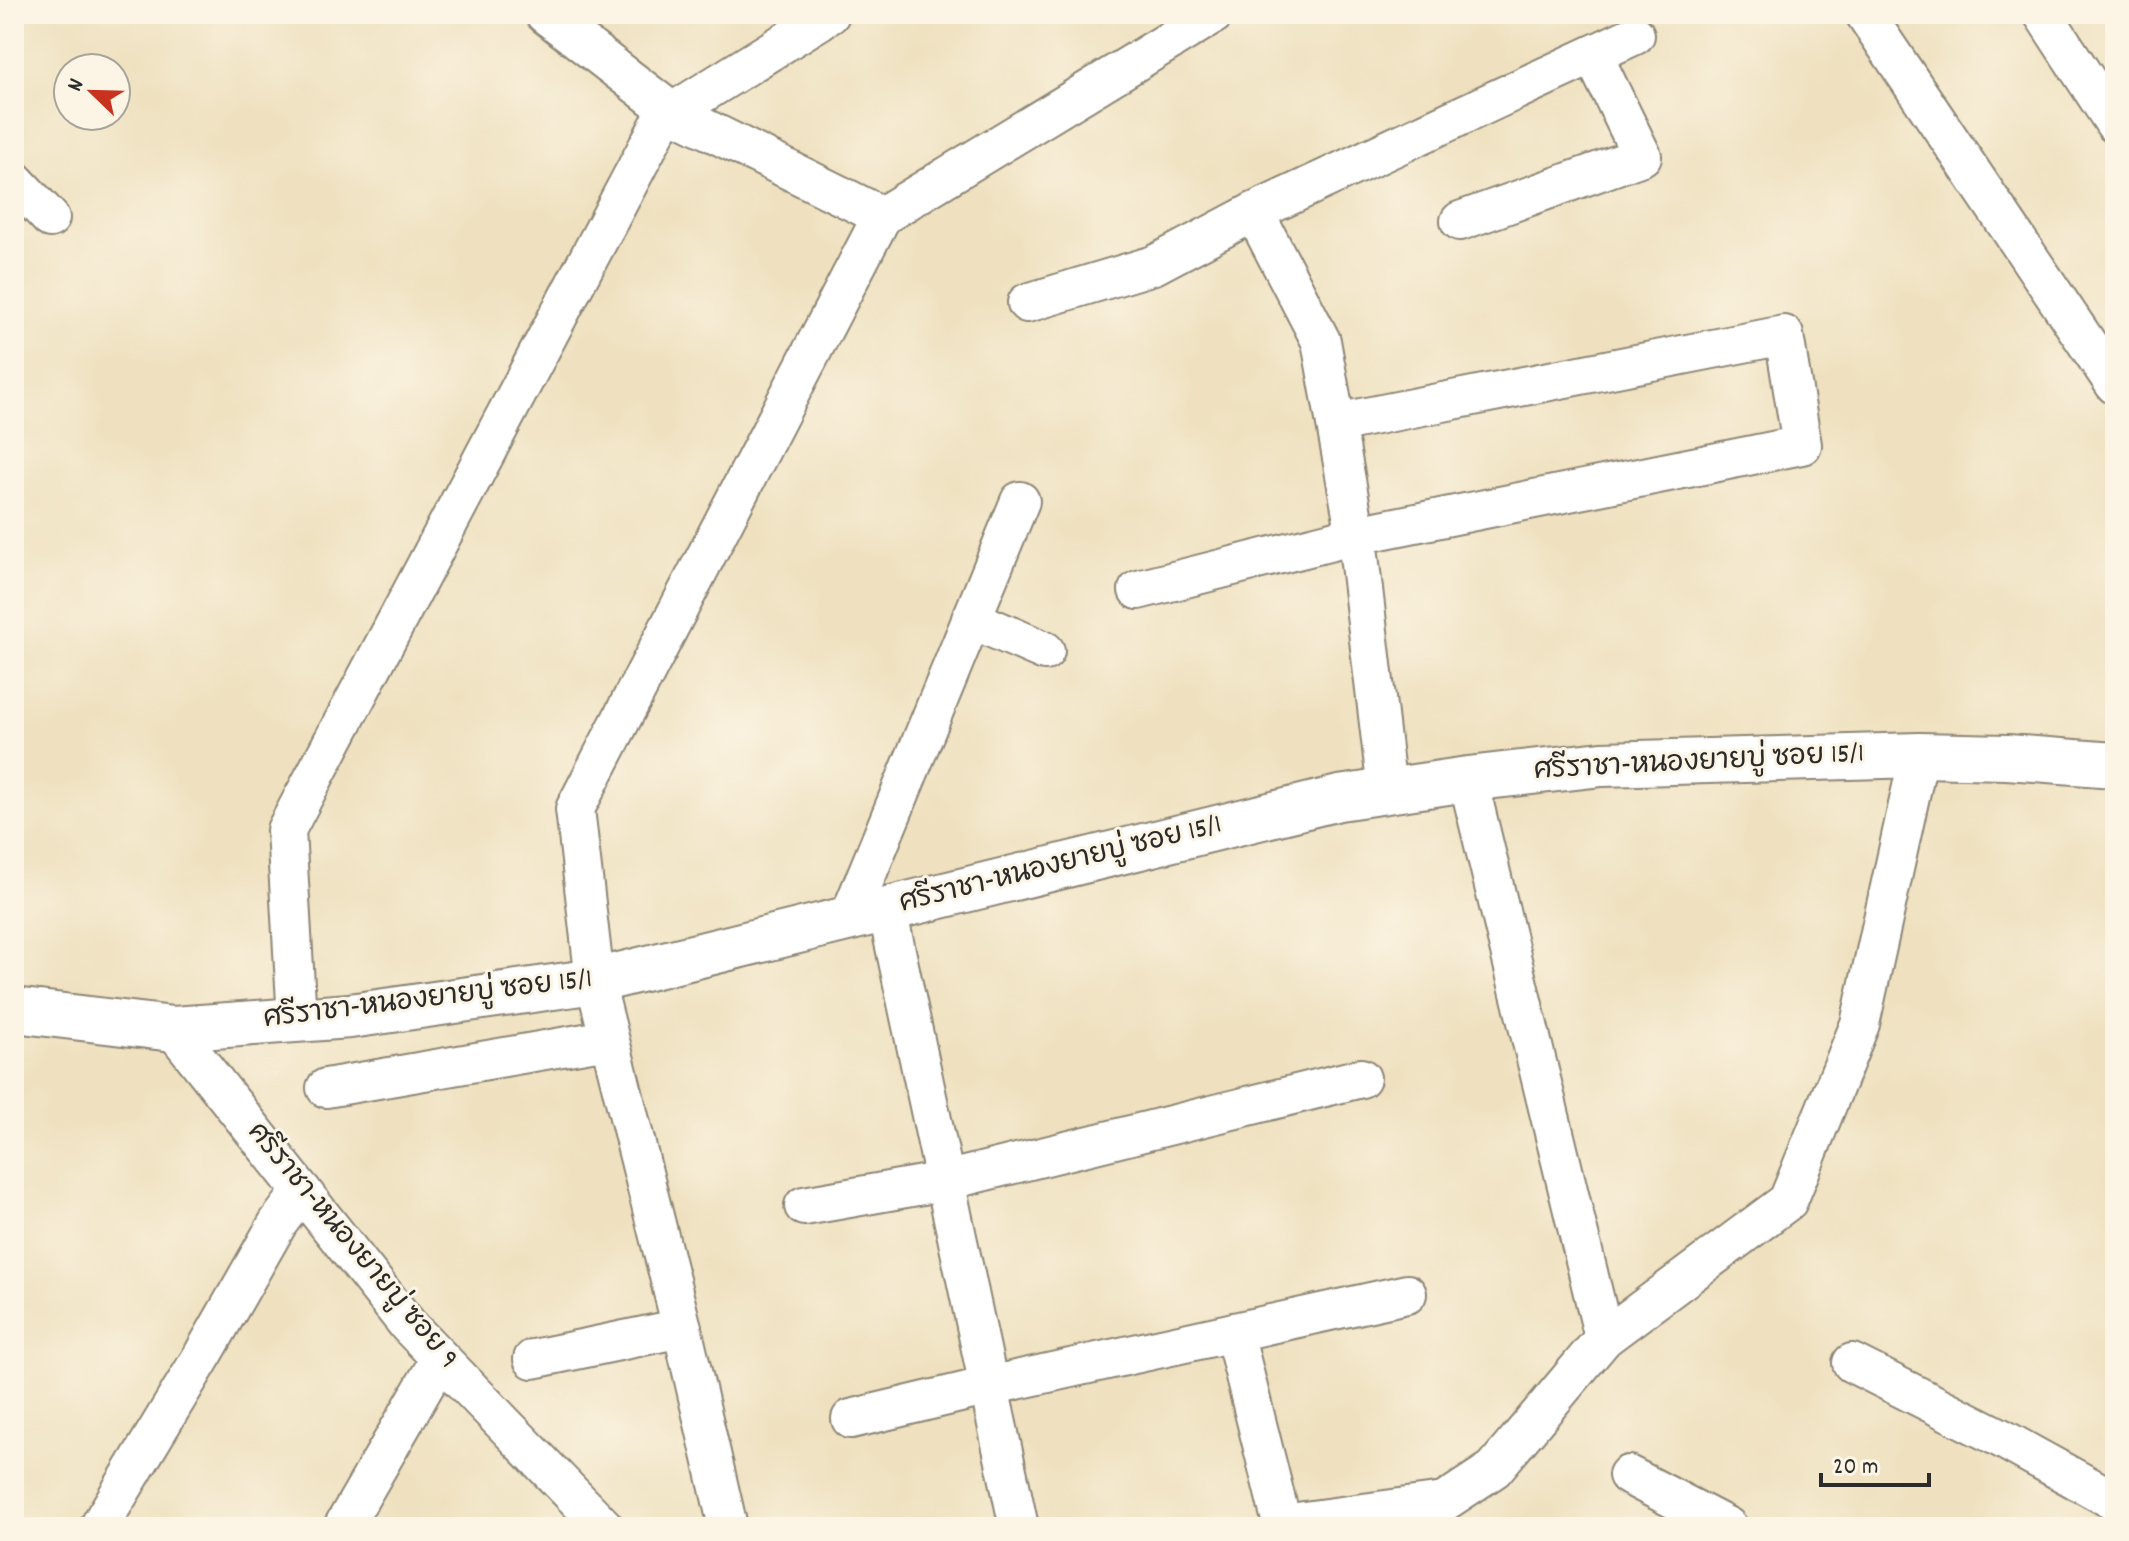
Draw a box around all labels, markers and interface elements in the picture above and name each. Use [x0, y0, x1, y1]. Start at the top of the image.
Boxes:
north arrow [52, 52, 132, 132]
text: N [60, 74, 93, 97]
street label: ศรีราชา-หนองยายบู่ ซอย 15/1 [1533, 732, 1865, 793]
street label: ศรีราชา-หนองยายบู่ ซอย 15/1 [895, 804, 1226, 925]
street label: ศรีราชา-หนองยายบู่ ซอย 15/1 [261, 958, 595, 1041]
street label: ศรีราชา-หนองยายบู่ ซอย 9 [236, 1113, 468, 1379]
scale bar [1821, 1437, 1929, 1487]
text: 20 m [1833, 1451, 1879, 1485]

